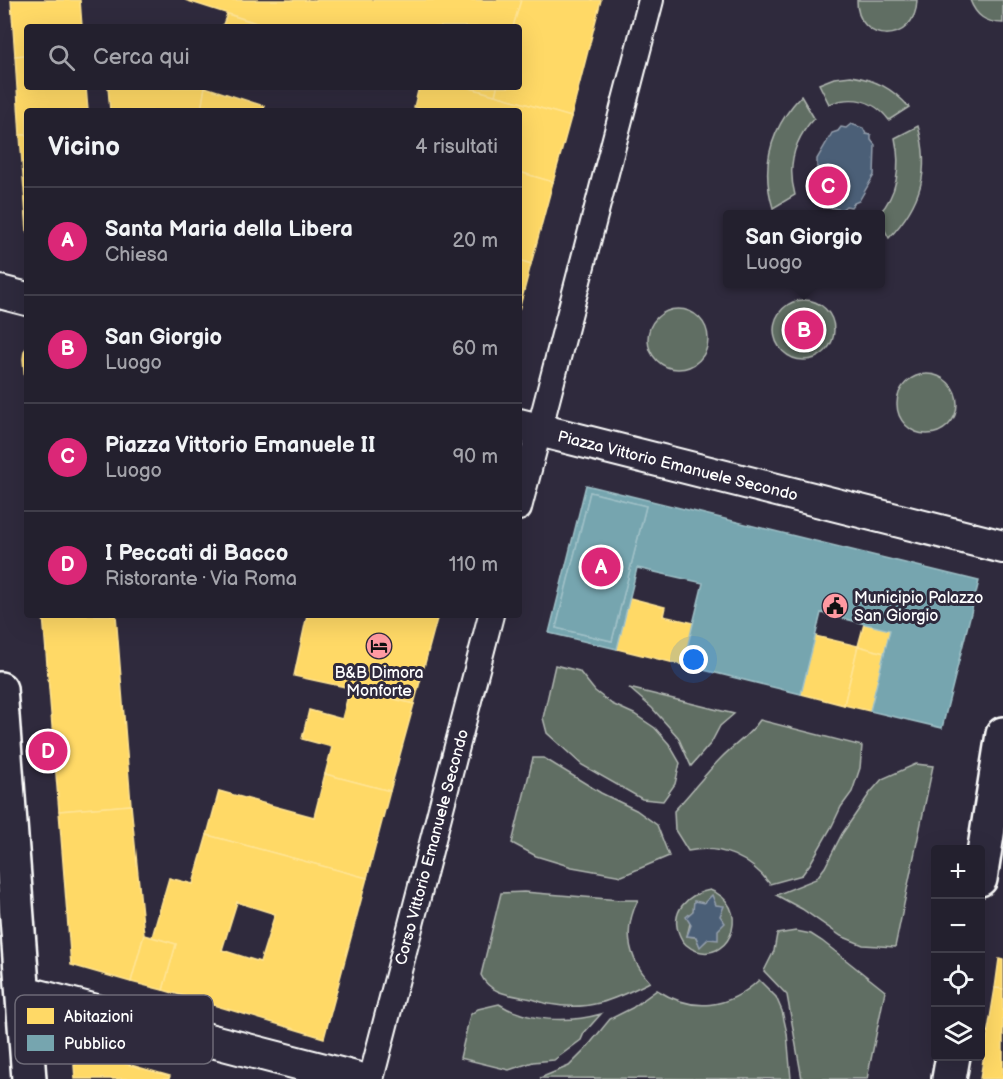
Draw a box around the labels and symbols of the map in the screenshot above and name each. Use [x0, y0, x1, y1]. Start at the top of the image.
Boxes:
pin: C [808, 164, 848, 208]
pin: B [784, 308, 824, 352]
street label: Piazza Vittorio Emanuele Secondo [555, 427, 800, 506]
pin: A [582, 544, 620, 590]
place label: Municipio Palazzo San Giorgio [854, 589, 983, 626]
public building icon: Municipio Palazzo San Giorgio [820, 591, 850, 621]
hotel icon: B&B Dimora Monforte [364, 631, 394, 661]
your location [679, 645, 708, 674]
place label: B&B Dimora Monforte [334, 664, 424, 701]
street label: Corso Vittorio Emanuele Secondo [392, 727, 473, 967]
pin: D [28, 728, 68, 774]
legend [15, 995, 213, 1064]
text: Abitazioni [64, 1008, 133, 1027]
text: Pubblico [64, 1035, 126, 1054]

